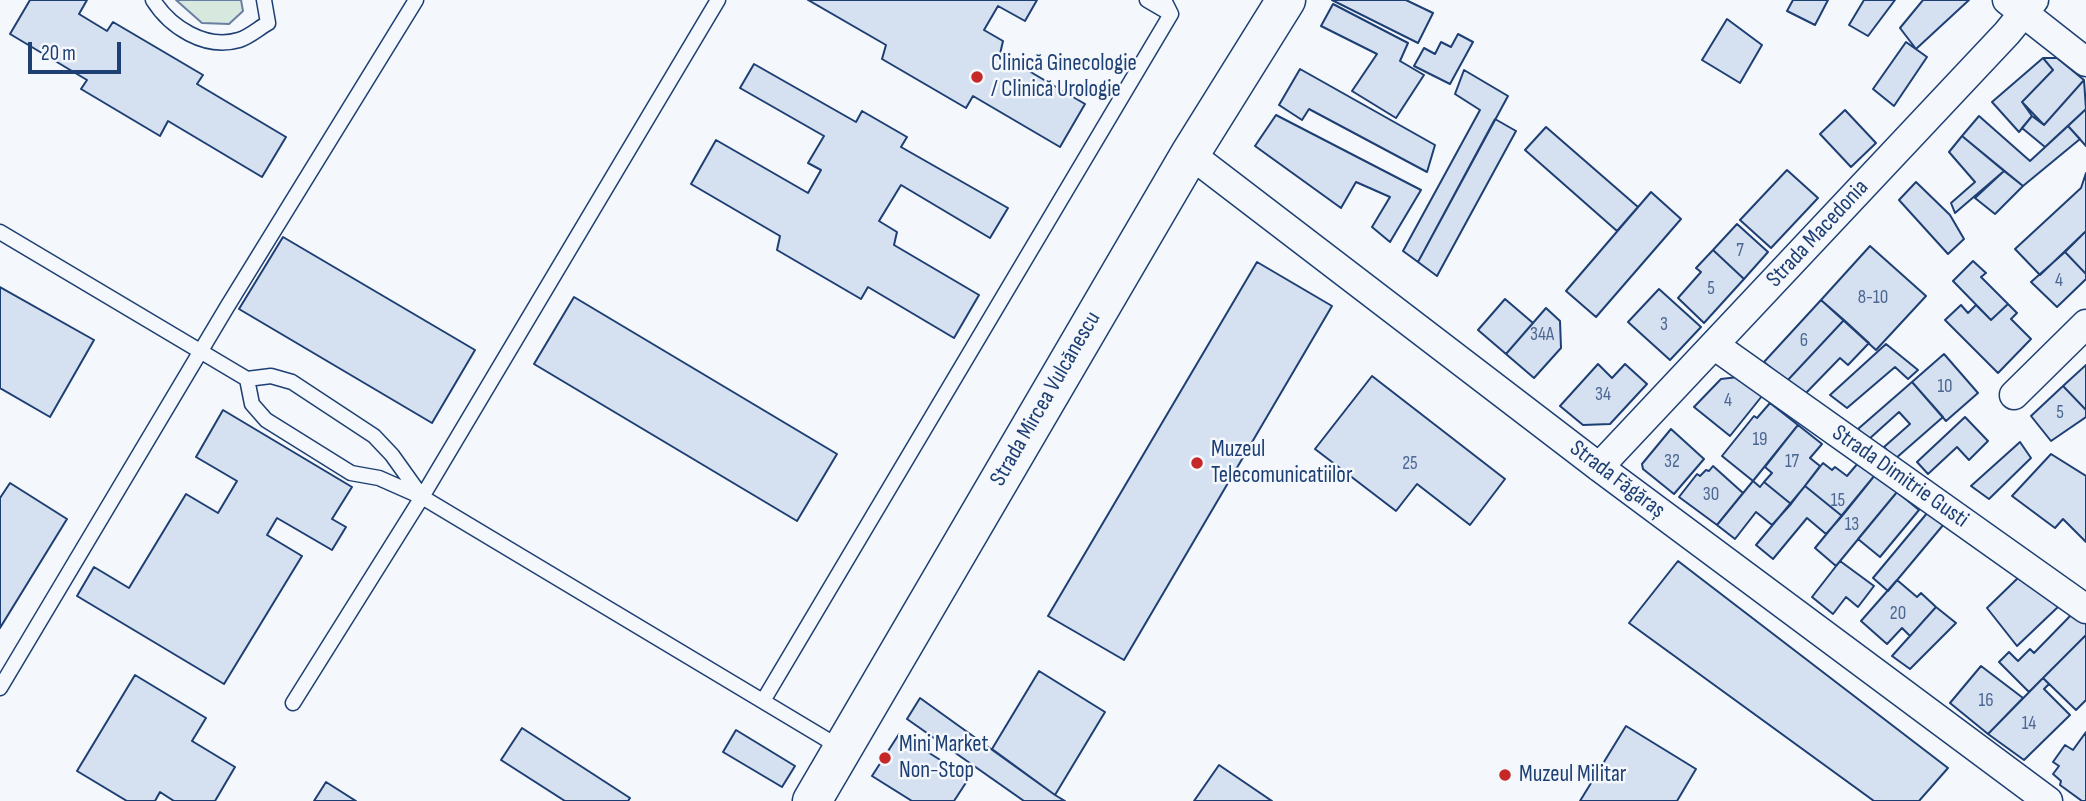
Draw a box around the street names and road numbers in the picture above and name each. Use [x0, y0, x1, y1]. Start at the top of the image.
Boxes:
street label: Strada Macedonia [1761, 174, 1875, 294]
street label: Strada Mircea Vulcănescu [985, 307, 1107, 491]
street label: Strada Dimitrie Gusti [1826, 420, 1974, 534]
street label: Strada Făgăraș [1564, 435, 1670, 525]

